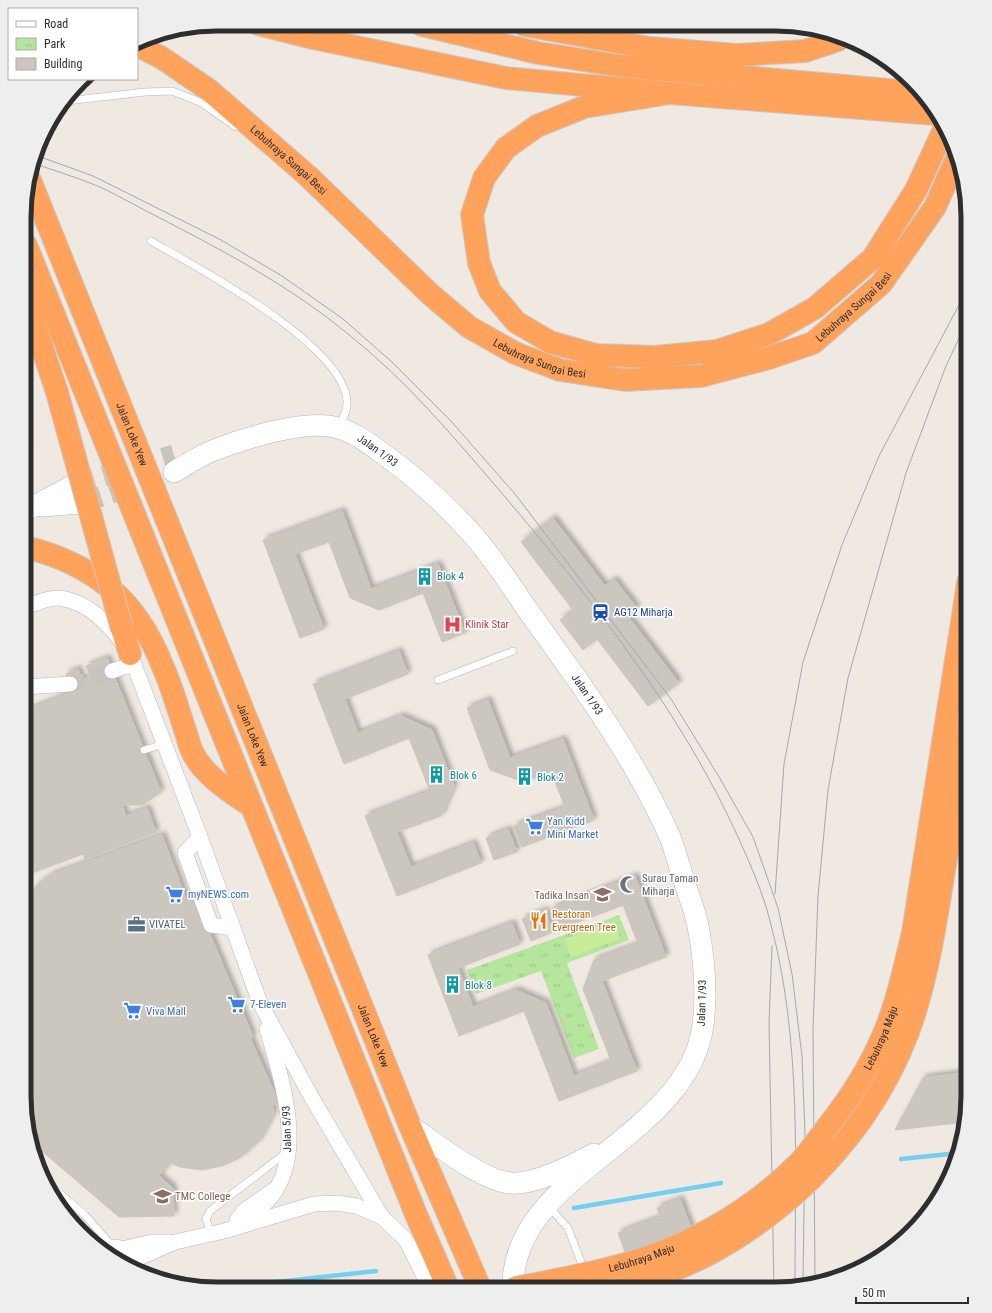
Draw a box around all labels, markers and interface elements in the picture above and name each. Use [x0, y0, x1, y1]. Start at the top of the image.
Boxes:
legend [8, 8, 138, 80]
text: Road [44, 17, 68, 31]
text: Park [44, 37, 66, 51]
text: Building [44, 57, 82, 71]
street label: Lebuhraya Sungai Besi [248, 122, 330, 197]
street label: Lebuhraya Sungai Besi [813, 269, 894, 344]
street label: Lebuhraya Sungai Besi [491, 336, 587, 380]
street label: Jalan Loke Yew [114, 401, 151, 468]
street label: Jalan 1/93 [355, 431, 401, 469]
building icon: Blok 4 [414, 566, 434, 586]
place label: Blok 4 [437, 570, 465, 583]
station icon: AG12 Miharja [591, 602, 611, 622]
place label: AG12 Miharja [614, 606, 673, 619]
hospital icon: Klinik Star [442, 614, 462, 634]
place label: Klinik Star [465, 618, 510, 631]
street label: Jalan 1/93 [569, 671, 606, 717]
street label: Jalan Loke Yew [234, 701, 271, 769]
building icon: Blok 6 [427, 765, 447, 785]
building icon: Blok 2 [514, 767, 534, 787]
place label: Blok 6 [450, 769, 477, 782]
place label: Blok 2 [537, 771, 564, 784]
place label: Yan Kidd Mini Market [547, 815, 598, 841]
supermarket icon: Yan Kidd Mini Market [524, 817, 544, 837]
place label: Surau Taman Miharja [642, 872, 698, 898]
mosque icon: Surau Taman Miharja [619, 874, 639, 894]
supermarket icon: myNEWS.com [165, 884, 185, 904]
school or university icon: Tadika Insan [592, 885, 612, 905]
place label: myNEWS.com [188, 888, 249, 901]
place label: Tadika Insan [534, 889, 589, 902]
place label: Restoran Evergreen Tree [552, 908, 616, 934]
restaurant icon: Restoran Evergreen Tree [529, 910, 549, 930]
office icon: VIVATEL [126, 914, 146, 934]
place label: VIVATEL [149, 918, 186, 931]
building icon: Blok 8 [442, 975, 462, 995]
place label: Blok 8 [465, 979, 492, 992]
street label: Jalan 1/93 [695, 979, 709, 1027]
supermarket icon: 7-Eleven [227, 994, 247, 1014]
place label: 7-Eleven [250, 998, 286, 1011]
supermarket icon: Viva Mall [123, 1001, 143, 1021]
street label: Jalan Loke Yew [355, 1002, 392, 1069]
street label: Lebuhraya Maju [861, 1004, 900, 1072]
place label: Viva Mall [146, 1005, 186, 1018]
street label: Jalan 5/93 [280, 1105, 294, 1153]
school or university icon: TMC College [152, 1186, 172, 1206]
place label: TMC College [175, 1190, 230, 1203]
street label: Lebuhraya Maju [607, 1241, 676, 1275]
scale bar [856, 1279, 968, 1305]
text: 50 m [862, 1286, 886, 1300]

